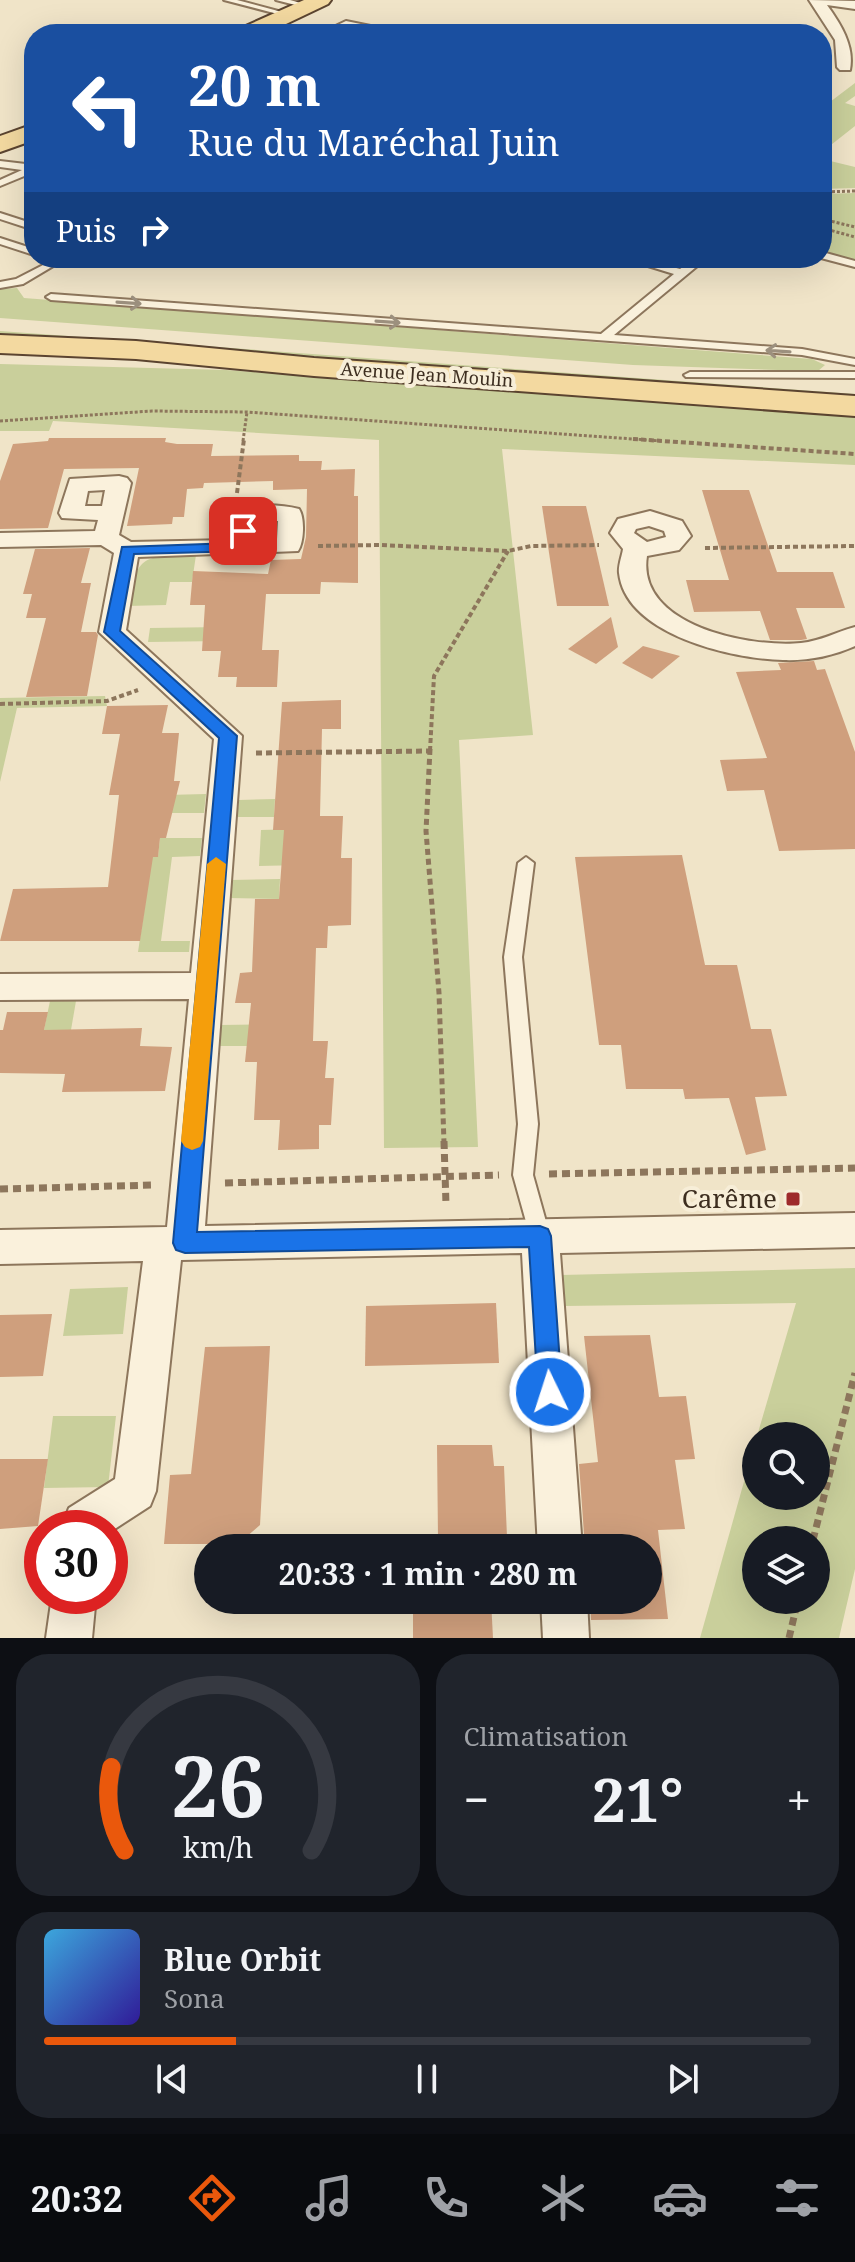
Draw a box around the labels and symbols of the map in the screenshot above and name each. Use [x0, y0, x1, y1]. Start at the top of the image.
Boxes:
one-way arrow [115, 296, 142, 311]
one-way arrow [374, 315, 401, 330]
one-way arrow [765, 343, 792, 358]
street label: Avenue Jean Moulin [340, 356, 515, 392]
pin [209, 497, 277, 565]
place label: Carême [682, 1180, 777, 1216]
marker: Carême [784, 1190, 802, 1208]
position arrow [508, 1350, 592, 1434]
speed limit sign: 30 [24, 1510, 128, 1614]

